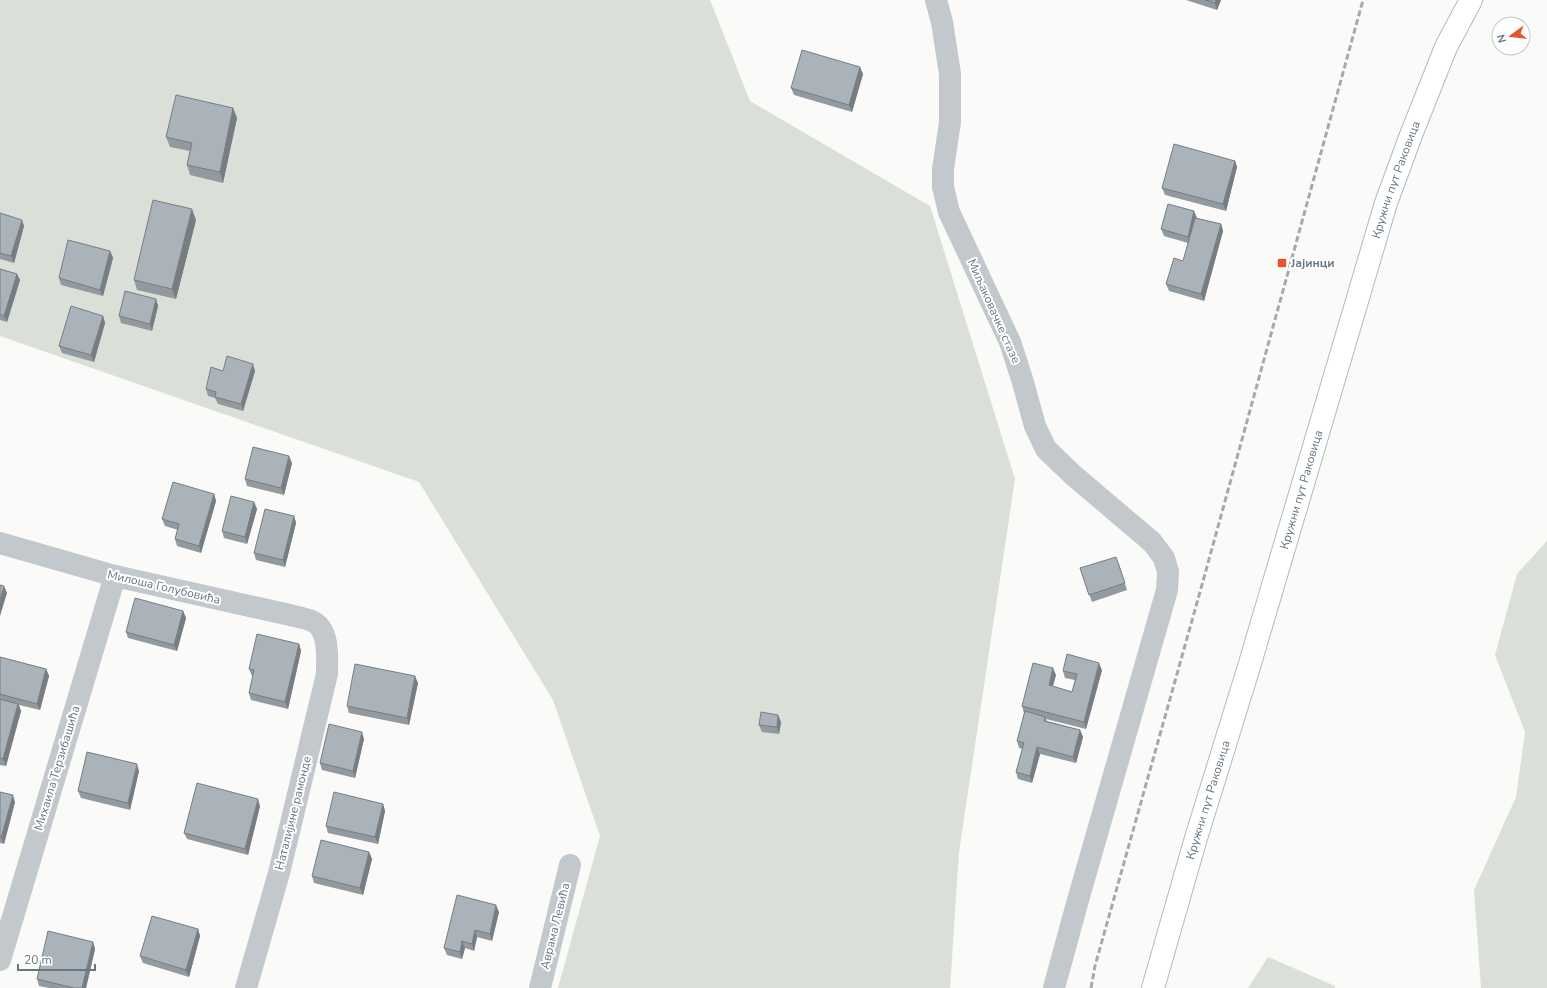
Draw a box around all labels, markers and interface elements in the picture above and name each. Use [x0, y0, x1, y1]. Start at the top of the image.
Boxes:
north arrow [1491, 16, 1531, 56]
text: N [1494, 33, 1510, 44]
street label: Кружни пут Раковица [1368, 119, 1424, 240]
place label: Јајинци [1290, 255, 1335, 271]
street label: Миљаковачке стазе [964, 256, 1024, 366]
marker: Јајинци [1276, 257, 1288, 269]
street label: Кружни пут Раковица [1276, 428, 1327, 551]
street label: Милоша Голубовића [106, 566, 222, 608]
street label: Михаила Терзибашића [30, 704, 84, 832]
street label: Кружни пут Раковица [1182, 738, 1234, 861]
street label: Наталијине рамонде [271, 754, 315, 872]
street label: Аврама Левића [537, 881, 573, 971]
scale bar [18, 946, 95, 972]
text: 20 m [24, 952, 52, 968]

